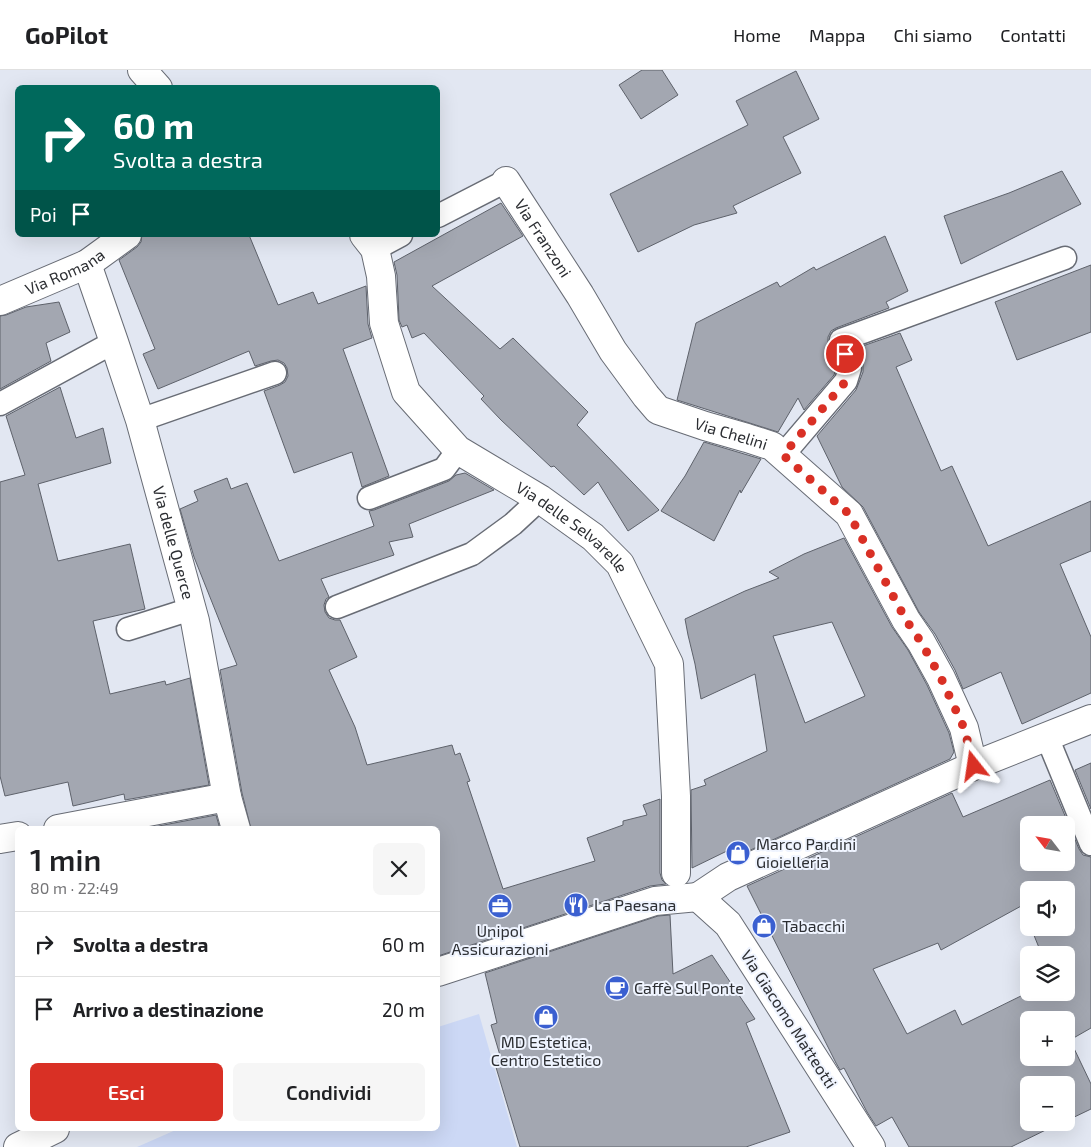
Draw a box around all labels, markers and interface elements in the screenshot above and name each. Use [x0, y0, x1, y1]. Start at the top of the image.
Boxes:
text: GoPilot [25, 20, 108, 49]
text: Home [733, 24, 781, 46]
text: Mappa [809, 24, 865, 46]
text: Chi siamo [893, 24, 972, 46]
text: Contatti [1000, 24, 1066, 46]
text: 60 m [113, 104, 194, 146]
icon: right [30, 105, 95, 170]
text: Svolta a destra [113, 146, 263, 172]
street label: Via Franzoni [511, 195, 576, 280]
icon: arrive [67, 200, 95, 228]
text: Poi [30, 203, 57, 226]
street label: Via Romana [22, 245, 108, 298]
pin [824, 333, 866, 375]
icon: arrive [831, 340, 859, 368]
street label: Via Chelini [692, 413, 770, 453]
street label: Via delle Selvarelle [513, 477, 633, 575]
street label: Via delle Querce [150, 484, 199, 601]
position arrow [947, 739, 999, 791]
north arrow [1020, 816, 1075, 871]
map controls [1020, 816, 1075, 1131]
place label: Marco Pardini Gioielleria [756, 834, 856, 871]
shop icon: Marco Pardini Gioielleria [725, 840, 751, 866]
text: 1 min [30, 841, 101, 877]
button: close [373, 843, 425, 895]
text: 80 m · 22:49 [30, 878, 119, 897]
button: sound [1020, 881, 1075, 936]
restaurant icon: La Paesana [563, 892, 589, 918]
office icon: Unipol Assicurazioni [487, 893, 513, 919]
place label: La Paesana [594, 895, 676, 914]
shop icon: Tabacchi [751, 913, 777, 939]
place label: Tabacchi [782, 916, 845, 935]
place label: Unipol Assicurazioni [452, 921, 548, 958]
icon: right [30, 930, 58, 958]
text: Svolta a destra [73, 933, 208, 956]
text: 60 m [382, 933, 425, 956]
street label: Via Giacomo Matteotti [738, 946, 841, 1091]
button: layers [1020, 946, 1075, 1001]
cafe icon: Caffè Sul Ponte [604, 975, 630, 1001]
place label: Caffè Sul Ponte [634, 978, 744, 997]
icon: arrive [30, 995, 58, 1023]
text: Arrivo a destinazione [73, 998, 264, 1021]
text: 20 m [382, 998, 425, 1021]
shop icon: MD Estetica, Centro Estetico [533, 1004, 559, 1030]
button: + [1020, 1011, 1075, 1066]
place label: MD Estetica, Centro Estetico [491, 1032, 601, 1069]
button: Esci [30, 1063, 223, 1121]
button: Condividi [233, 1063, 425, 1121]
button: − [1020, 1076, 1075, 1131]

